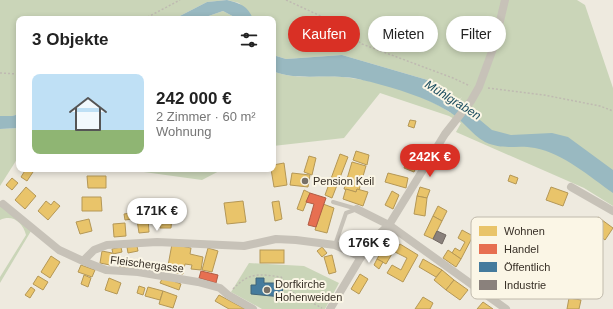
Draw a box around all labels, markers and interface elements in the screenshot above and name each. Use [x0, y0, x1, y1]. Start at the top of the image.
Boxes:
chip: Kaufen [288, 16, 360, 52]
chip: Mieten [368, 16, 438, 52]
chip: Filter [446, 16, 506, 52]
icon: filters [238, 29, 260, 51]
text: 3 Objekte [32, 30, 109, 49]
water label: Mühlgraben [422, 77, 484, 123]
text: 242 000 € [156, 89, 232, 108]
icon: home [64, 90, 112, 138]
text: 2 Zimmer · 60 m² [156, 109, 256, 124]
text: Wohnung [156, 124, 211, 139]
pin: 242K € [397, 144, 463, 178]
text: 242K € [409, 149, 451, 164]
place label: Pension Keil [313, 175, 374, 187]
marker: Pension Keil [300, 176, 310, 186]
pin: 171K € [124, 198, 190, 232]
text: 171K € [136, 203, 178, 218]
legend [471, 217, 603, 299]
text: Wohnen [504, 225, 545, 237]
pin: 176K € [336, 230, 402, 264]
text: 176K € [348, 235, 390, 250]
text: Handel [504, 243, 539, 255]
street label: Fleischergasse [110, 254, 184, 274]
text: Öffentlich [504, 261, 550, 273]
place label: Dorfkirche Hohenweiden [275, 278, 342, 303]
text: Industrie [504, 279, 546, 291]
marker: Dorfkirche Hohenweiden [262, 285, 272, 295]

